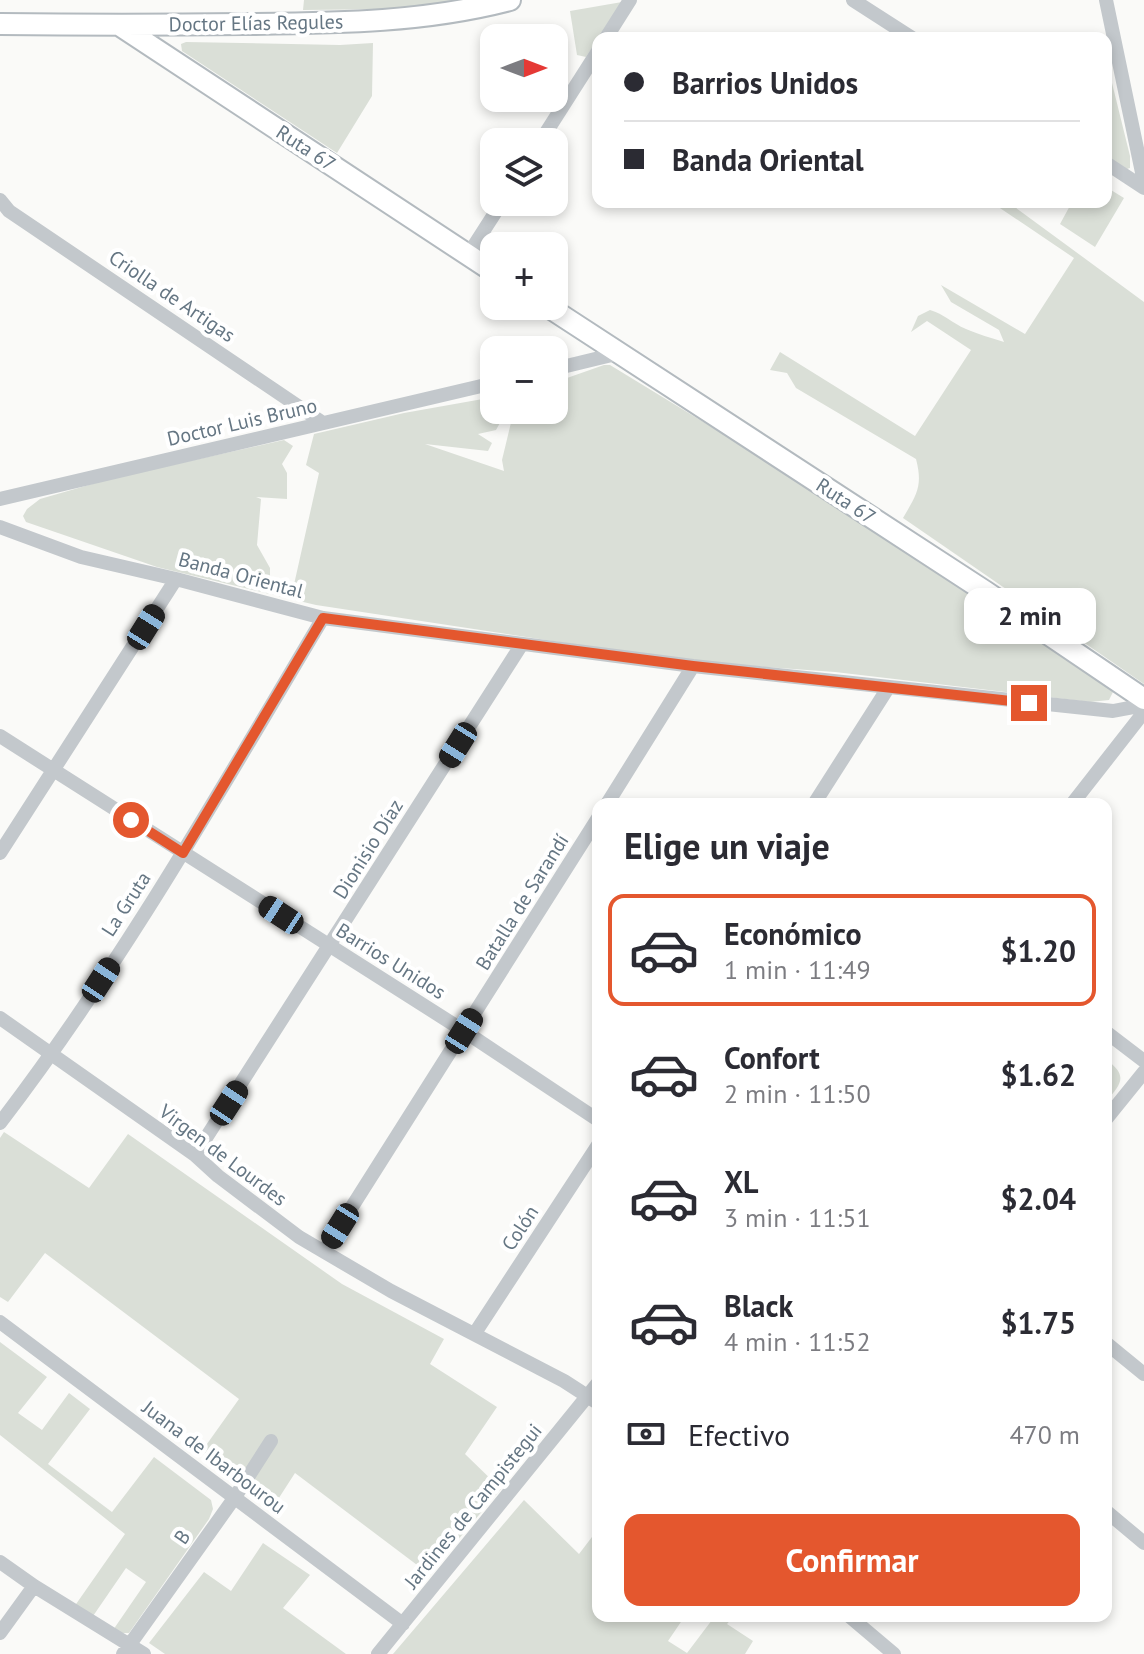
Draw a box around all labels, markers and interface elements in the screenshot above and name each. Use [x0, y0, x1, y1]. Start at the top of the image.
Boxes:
street label: Doctor Elías Regules [168, 8, 344, 38]
north arrow [480, 24, 568, 112]
map controls [480, 24, 568, 424]
text: Barrios Unidos [672, 63, 858, 102]
street label: Ruta 67 [271, 119, 341, 177]
button: layers [480, 128, 568, 216]
text: Banda Oriental [672, 140, 864, 179]
button: + [480, 232, 568, 320]
street label: Criolla de Artigas [104, 244, 240, 348]
button: − [480, 336, 568, 424]
street label: Doctor Luis Bruno [165, 392, 319, 452]
street label: Ruta 67 [811, 472, 881, 530]
street label: Banda Oriental [176, 546, 306, 604]
callout: 2 min [963, 587, 1095, 643]
text: 2 min [998, 599, 1062, 632]
car [123, 600, 169, 654]
route end [1011, 685, 1047, 721]
car [435, 718, 481, 772]
street label: Dionisio Díaz [327, 794, 409, 904]
route start [113, 802, 149, 838]
text: Elige un viaje [624, 822, 830, 869]
street label: Batalla de Sarandí [470, 829, 574, 975]
street label: La Gruta [96, 867, 156, 941]
car [254, 892, 308, 938]
icon: car [628, 914, 700, 986]
text: Económico [724, 914, 862, 953]
street label: Barrios Unidos [331, 917, 451, 1005]
text: $1.20 [1001, 931, 1076, 970]
car [78, 953, 124, 1007]
text: 1 min · 11:49 [724, 953, 871, 986]
car [441, 1004, 487, 1058]
icon: car [628, 1038, 700, 1110]
text: Confort [724, 1038, 820, 1077]
text: $1.62 [1001, 1055, 1076, 1094]
car [206, 1076, 252, 1130]
text: 2 min · 11:50 [724, 1077, 871, 1110]
street label: Virgen de Lourdes [153, 1098, 292, 1212]
icon: car [628, 1162, 700, 1234]
text: XL [724, 1162, 758, 1201]
text: $2.04 [1001, 1179, 1076, 1218]
car [317, 1199, 363, 1253]
street label: Colón [496, 1200, 544, 1256]
text: 3 min · 11:51 [724, 1201, 871, 1234]
icon: car [628, 1286, 700, 1358]
text: Black [724, 1286, 793, 1325]
text: $1.75 [1001, 1303, 1076, 1342]
text: 4 min · 11:52 [724, 1325, 871, 1358]
street label: Juana de Ibarbourou [136, 1394, 291, 1519]
icon: cash [624, 1412, 668, 1456]
text: Efectivo [688, 1415, 790, 1454]
street label: Jardines de Campistegui [398, 1418, 548, 1595]
text: 470 m [1009, 1418, 1080, 1451]
button: Confirmar [624, 1514, 1080, 1606]
street label: B [168, 1525, 196, 1549]

